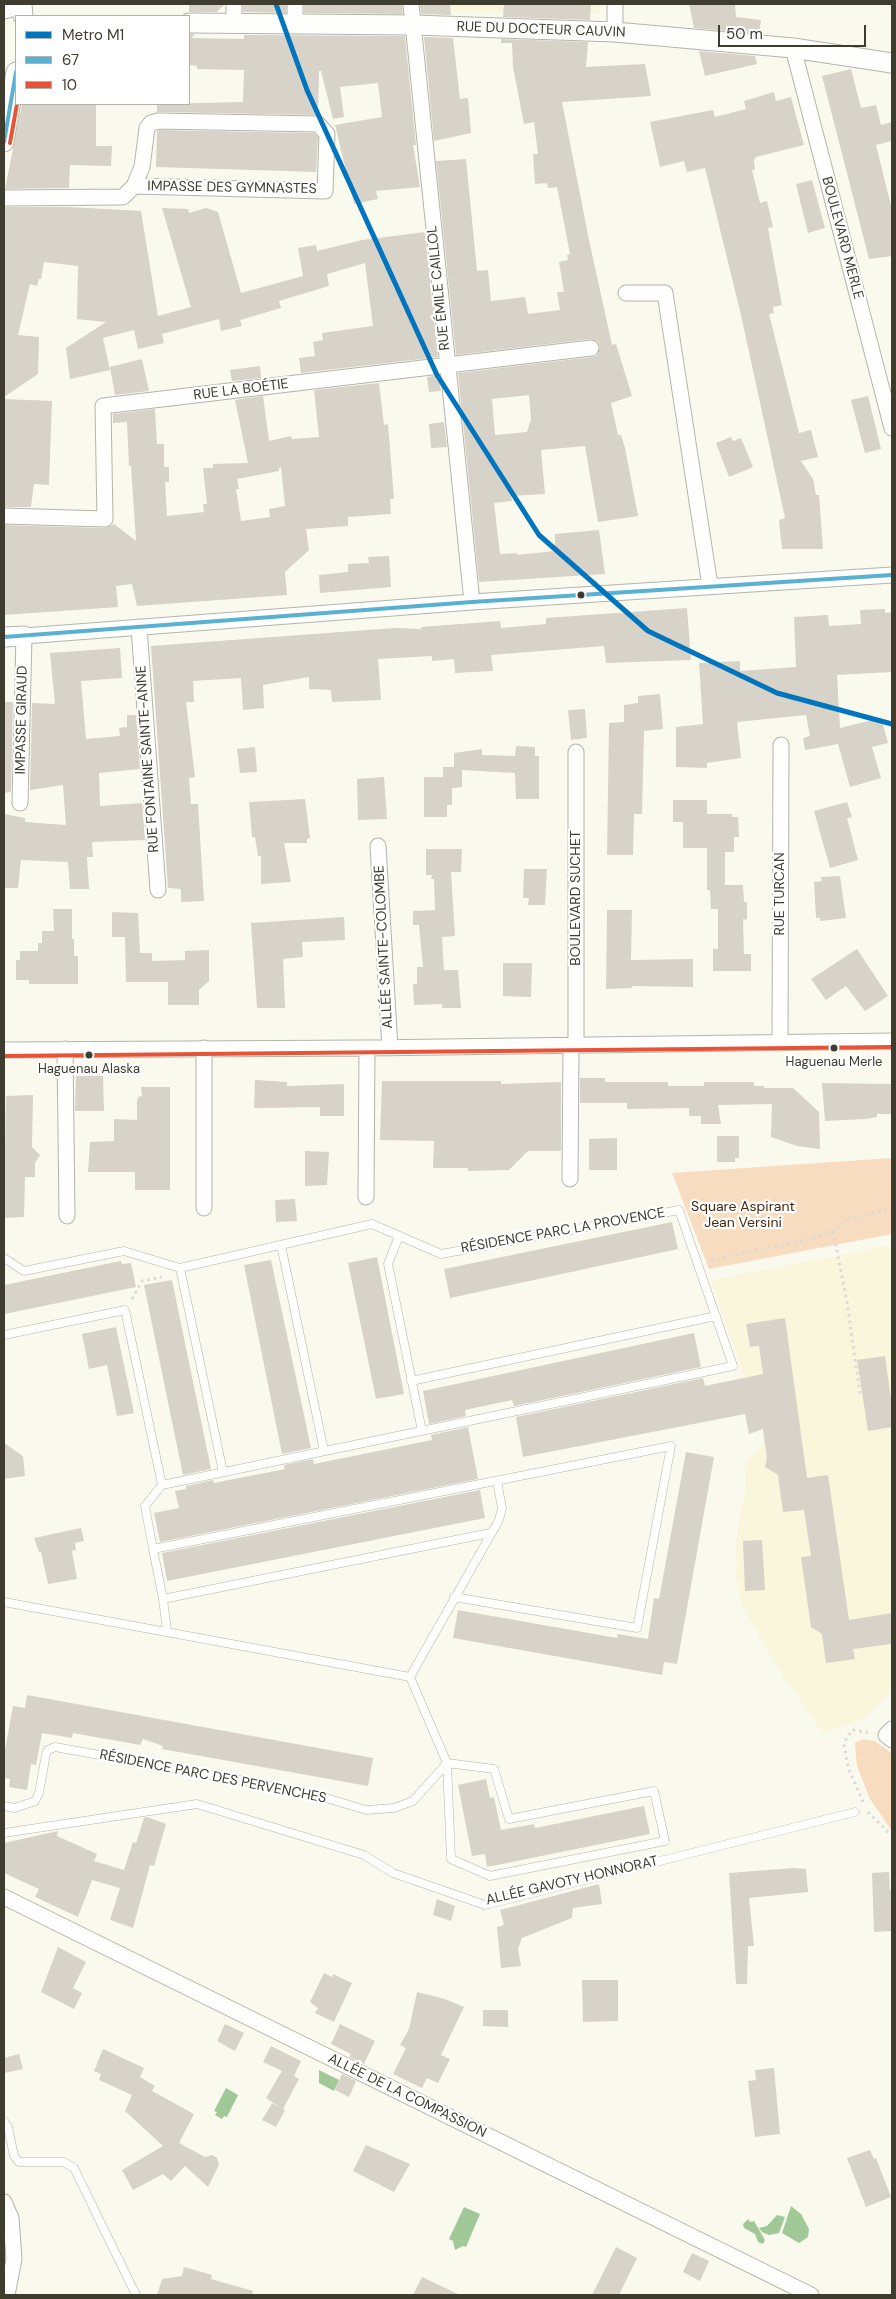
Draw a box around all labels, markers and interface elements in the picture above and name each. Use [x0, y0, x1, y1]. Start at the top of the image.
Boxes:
legend [15, 15, 190, 105]
scale bar [721, 15, 868, 47]
street label: RUE DU DOCTEUR CAUVIN [456, 19, 626, 41]
text: 50 m [726, 24, 763, 44]
text: Metro M1 [62, 25, 124, 45]
text: 67 [62, 50, 79, 70]
text: 10 [62, 75, 77, 95]
street label: BOULEVARD MERLE [818, 175, 866, 301]
street label: IMPASSE DES GYMNASTES [147, 178, 317, 198]
street label: RUE ÉMILE CAILLOL [424, 225, 454, 351]
street label: RUE LA BOÉTIE [192, 376, 290, 404]
unlabelled marker [576, 590, 586, 600]
street label: IMPASSE GIRAUD [13, 665, 31, 775]
street label: RUE FONTAINE SAINTE-ANNE [133, 665, 163, 853]
street label: BOULEVARD SUCHET [568, 830, 584, 966]
street label: RUE TURCAN [772, 852, 788, 936]
street label: ALLÉE SAINTE-COLOMBE [371, 865, 397, 1029]
marker: Haguenau Merle [829, 1043, 839, 1053]
marker: Haguenau Alaska [84, 1050, 94, 1060]
place label: Haguenau Merle [786, 1055, 882, 1071]
place label: Haguenau Alaska [38, 1062, 140, 1078]
park label: Square Aspirant Jean Versini [691, 1199, 795, 1232]
street label: RÉSIDENCE PARC LA PROVENCE [460, 1205, 666, 1257]
street label: RÉSIDENCE PARC DES PERVENCHES [98, 1747, 328, 1807]
street label: ALLÉE GAVOTY HONNORAT [484, 1853, 660, 1909]
street label: ALLÉE DE LA COMPASSION [325, 2050, 489, 2142]

